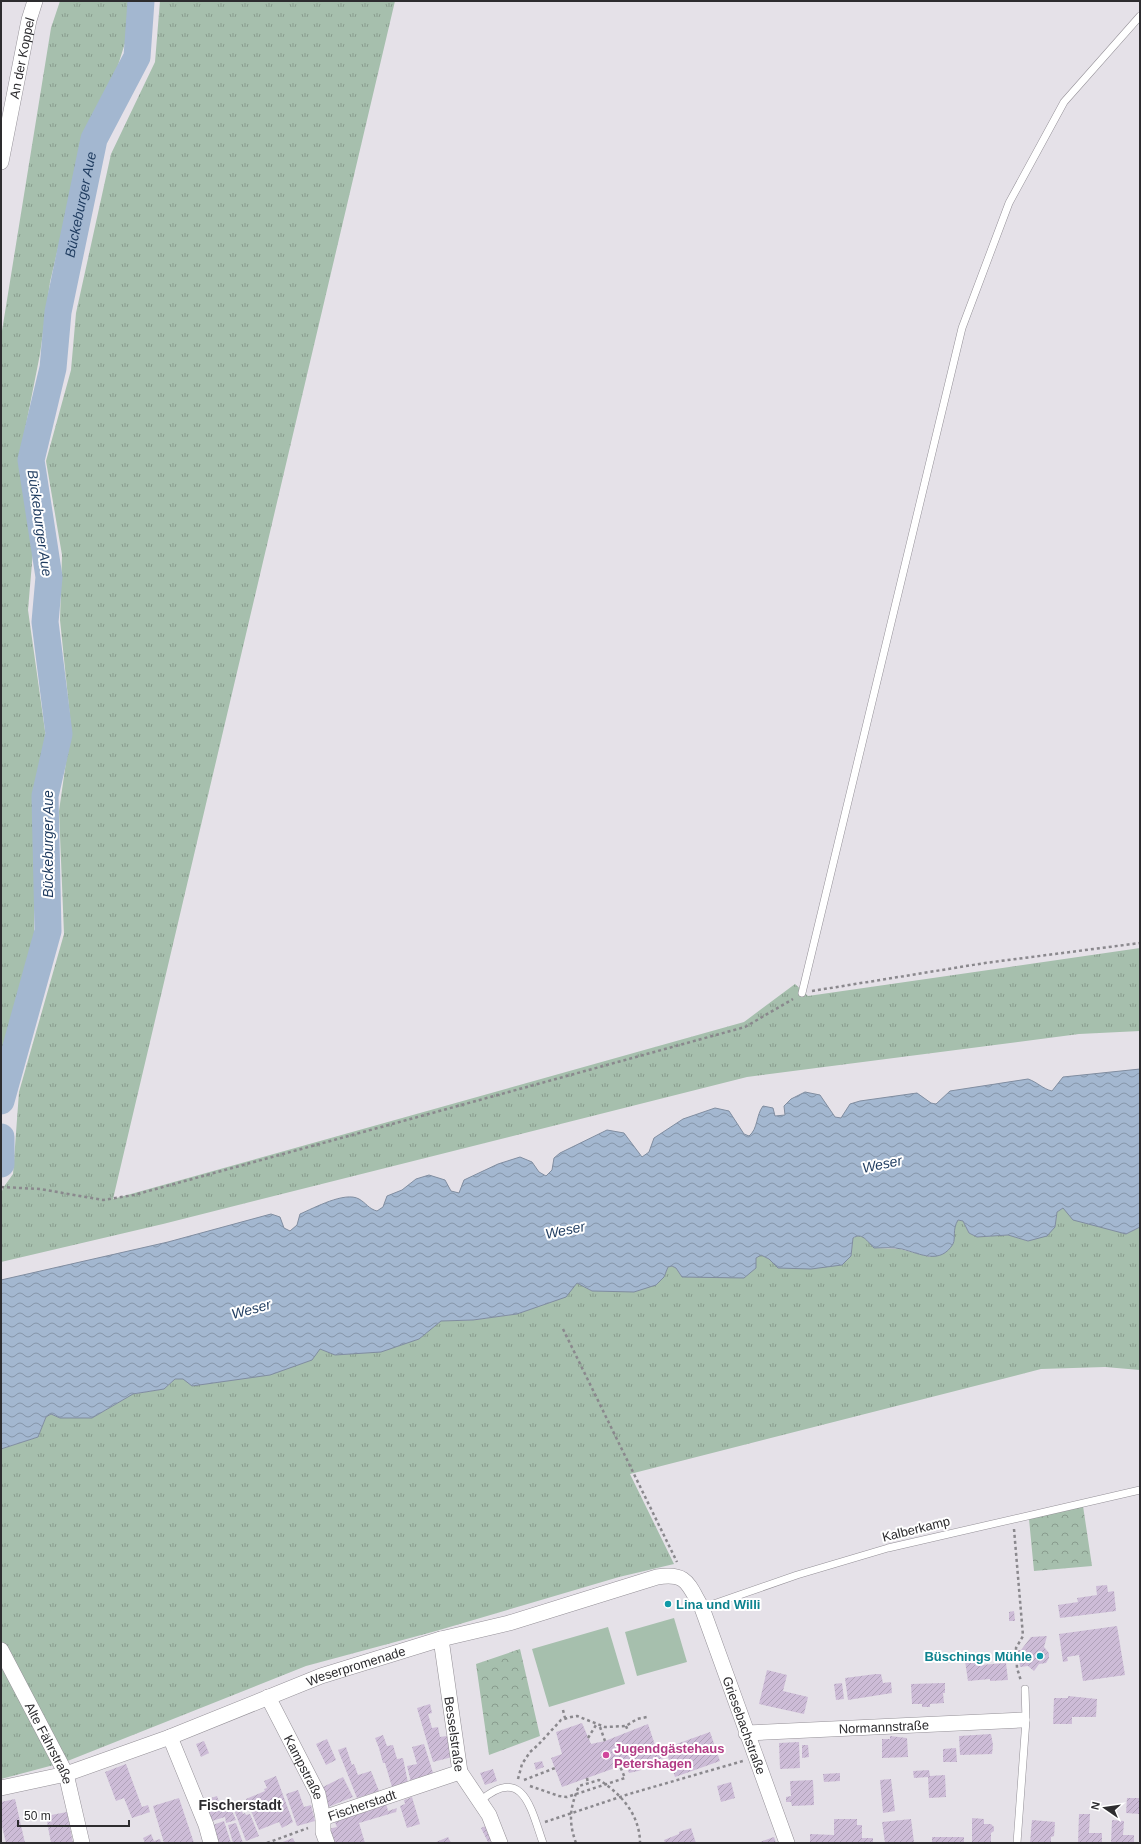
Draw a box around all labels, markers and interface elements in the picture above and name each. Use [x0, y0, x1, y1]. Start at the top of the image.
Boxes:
street label: An der Koppel [6, 15, 37, 100]
water label: Bückeburger Aue [62, 150, 99, 259]
water label: Bückeburger Aue [25, 469, 55, 578]
water label: Bückeburger Aue [40, 790, 56, 898]
water label: Weser [861, 1152, 905, 1176]
water label: Weser [544, 1218, 588, 1242]
water label: Weser [230, 1296, 274, 1322]
street label: Kalberkamp [881, 1513, 951, 1545]
place label: Lina und Willi [676, 1597, 760, 1612]
marker: Lina und Willi [663, 1599, 673, 1609]
street label: Weserpromenade [304, 1643, 407, 1689]
place label: Büschings Mühle [924, 1649, 1032, 1664]
marker: Büschings Mühle [1035, 1651, 1045, 1661]
street label: Griesebachstraße [720, 1674, 769, 1777]
street label: Besselstraße [442, 1695, 467, 1773]
street label: Alte Fährstraße [22, 1700, 76, 1785]
street label: Normannstraße [838, 1717, 929, 1736]
street label: Kampstraße [281, 1732, 326, 1801]
place label: Jugendgästehaus Petershagen [614, 1741, 725, 1771]
marker: Jugendgästehaus Petershagen [601, 1750, 611, 1760]
street label: Fischerstadt [326, 1786, 398, 1823]
north arrow [1085, 1788, 1125, 1828]
district label: Fischerstadt [198, 1797, 282, 1813]
text: N [1089, 1800, 1102, 1811]
scale bar [18, 1802, 129, 1828]
text: 50 m [24, 1809, 51, 1823]

